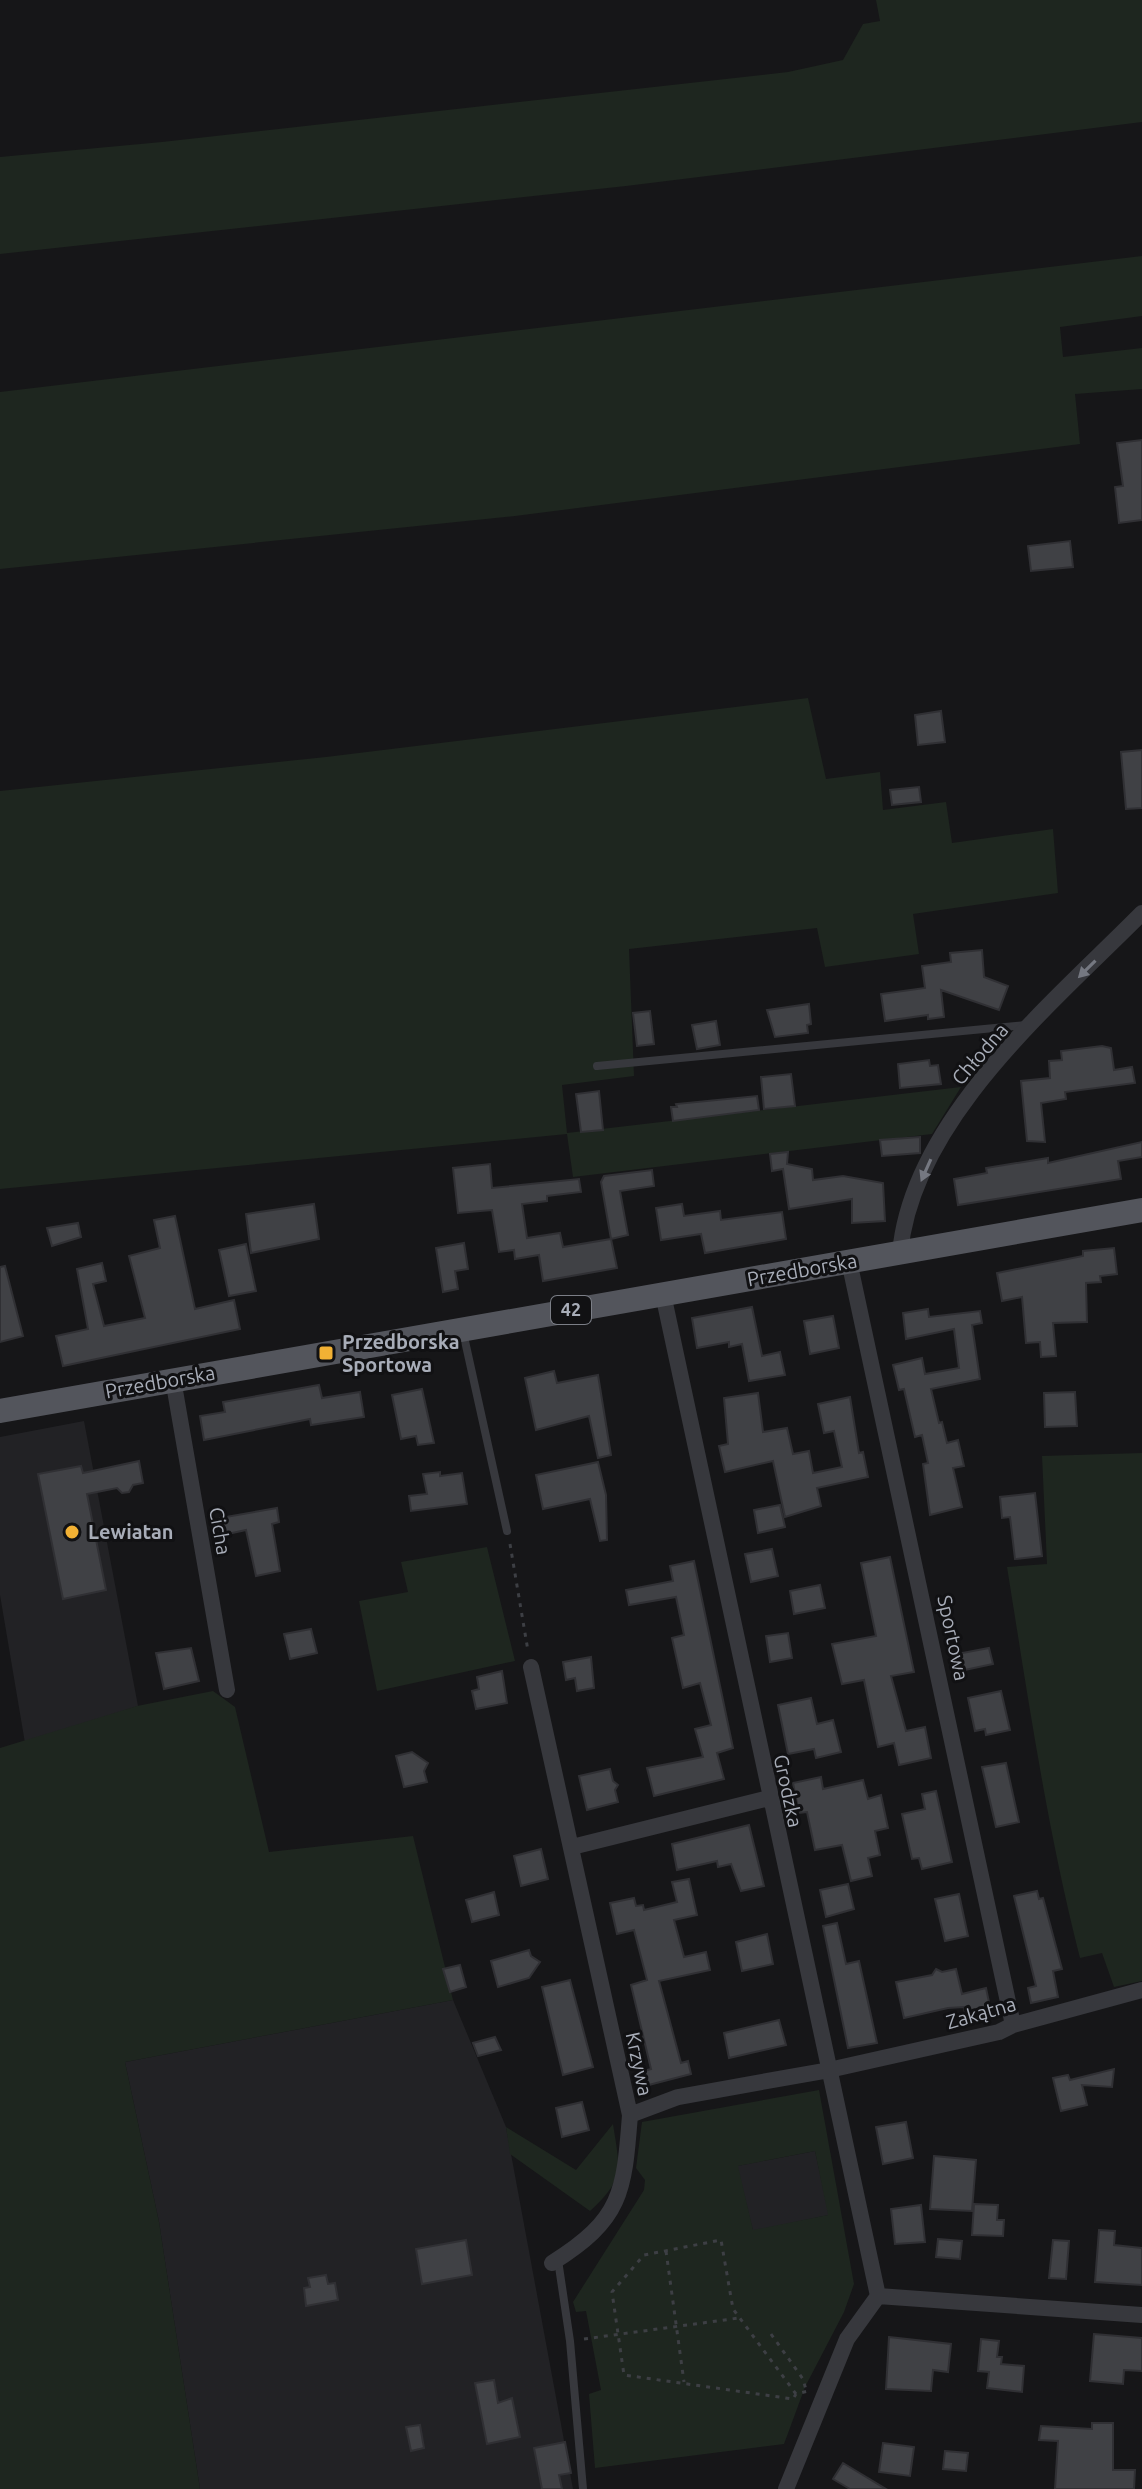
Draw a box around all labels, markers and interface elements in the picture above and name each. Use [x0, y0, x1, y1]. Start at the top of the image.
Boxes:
one-way arrow [1078, 959, 1097, 978]
street label: Chłodna [947, 1018, 1013, 1089]
one-way arrow [919, 1159, 933, 1182]
street label: Przedborska [745, 1249, 859, 1291]
road number: 42 [551, 1296, 591, 1324]
place label: Przedborska Sportowa [342, 1330, 460, 1376]
marker: Przedborska Sportowa [317, 1344, 335, 1362]
street label: Przedborska [103, 1361, 217, 1403]
street label: Cicha [205, 1505, 236, 1557]
place label: Lewiatan [88, 1520, 173, 1543]
marker: Lewiatan [63, 1523, 81, 1541]
street label: Sportowa [933, 1593, 974, 1683]
street label: Grodzka [770, 1752, 807, 1829]
street label: Zakątna [943, 1992, 1018, 2033]
street label: Krzywa [622, 2030, 657, 2098]

